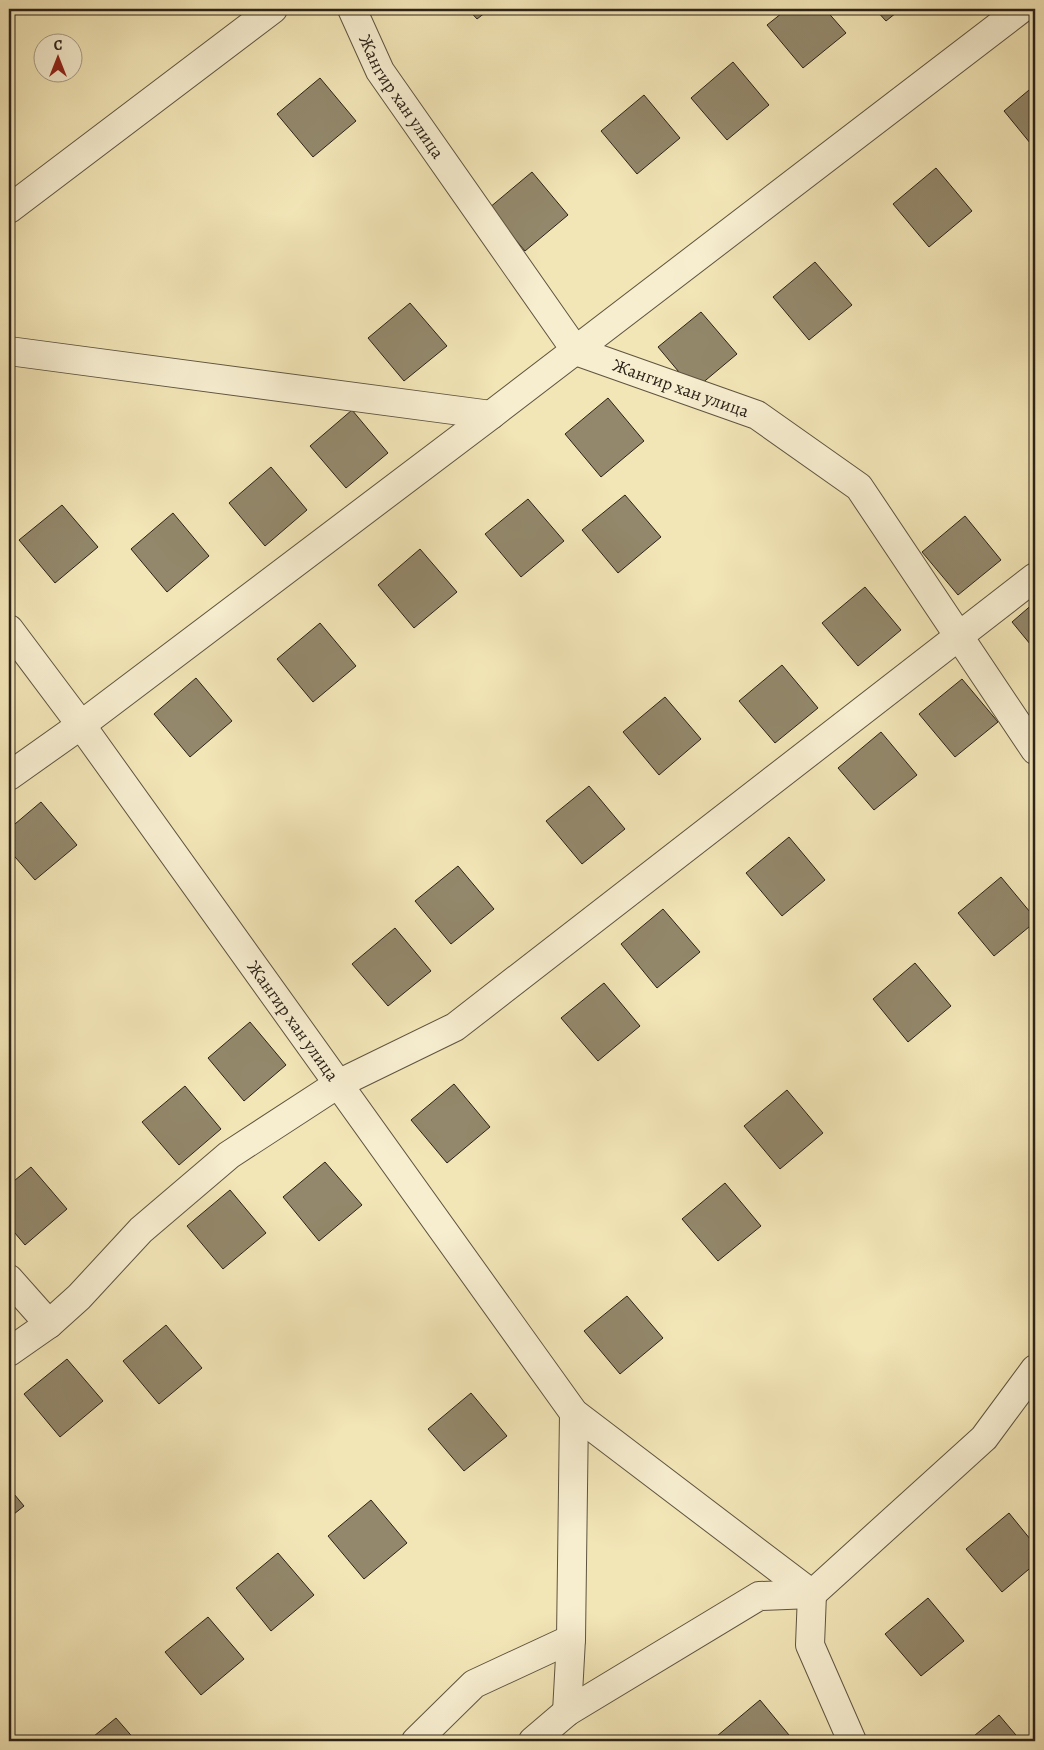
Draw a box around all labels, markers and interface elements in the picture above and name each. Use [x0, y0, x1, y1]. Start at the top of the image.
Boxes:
street label: Жангир хан улица [353, 31, 450, 164]
north arrow [32, 32, 82, 82]
text: С [54, 36, 63, 55]
street label: Жангир хан улица [609, 353, 753, 423]
street label: Жангир хан улица [242, 956, 345, 1087]

